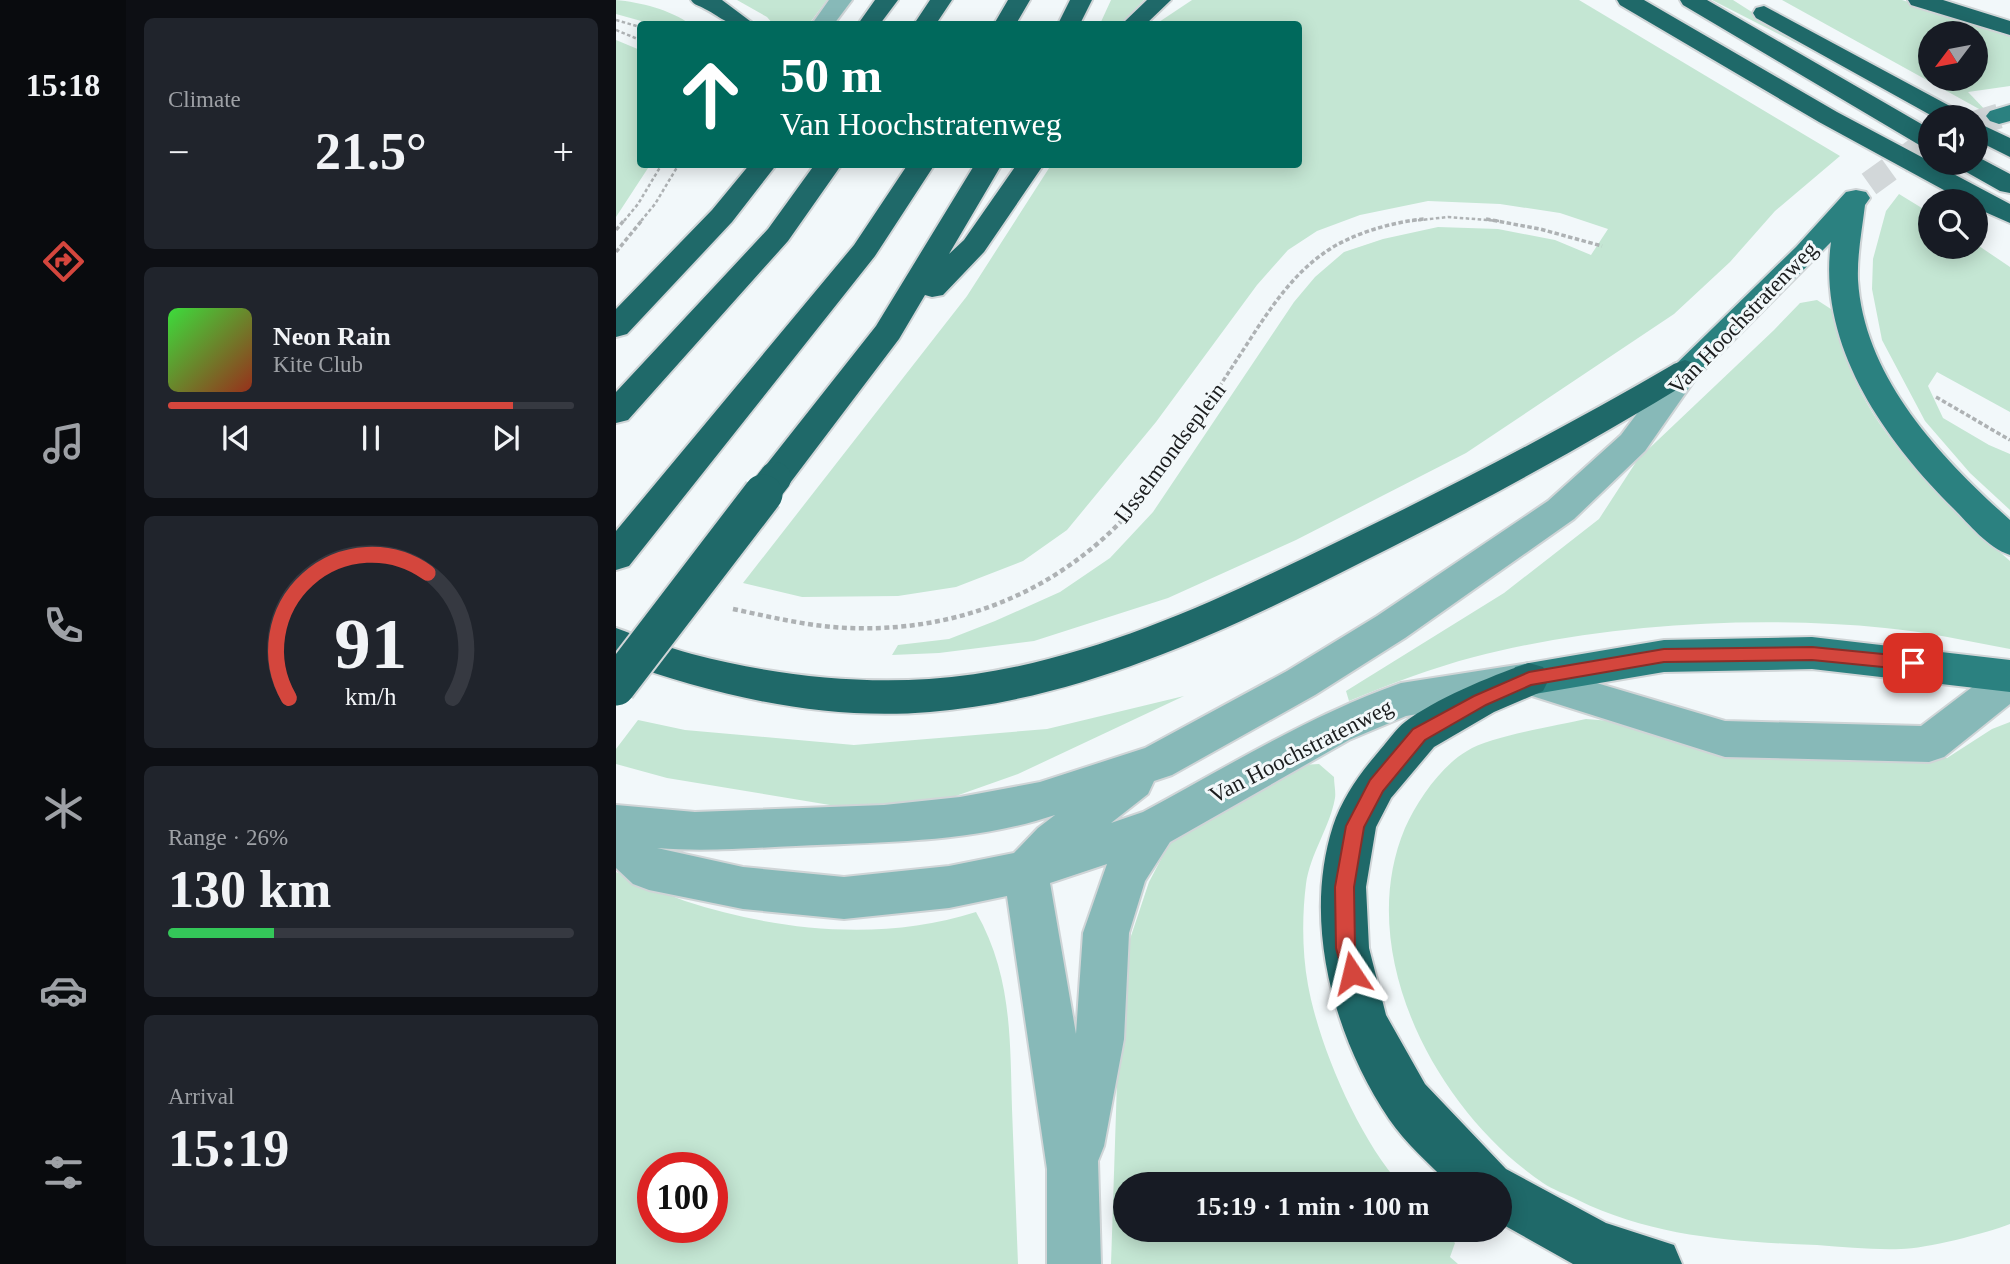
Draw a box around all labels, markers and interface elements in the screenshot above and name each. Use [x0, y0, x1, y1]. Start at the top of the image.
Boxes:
north arrow [1918, 21, 1988, 91]
map controls [1918, 21, 1988, 259]
text: 50 m [780, 48, 882, 103]
icon: ahead [665, 49, 756, 140]
text: 15:18 [26, 67, 100, 103]
text: Climate [168, 87, 241, 112]
button: sound [1918, 105, 1988, 175]
text: Van Hoochstratenweg [780, 106, 1062, 142]
text: 21.5° [315, 123, 427, 180]
text: − [168, 131, 189, 173]
text: + [553, 131, 574, 173]
button: search [1918, 189, 1988, 259]
street label: Van Hoochstratenweg [1664, 236, 1823, 400]
icon: directions [39, 237, 88, 286]
text: Neon Rain [273, 322, 391, 351]
text: Kite Club [273, 352, 363, 377]
street label: IJsselmondseplein [1109, 378, 1231, 528]
icon: music [39, 419, 88, 468]
icon: previous [217, 419, 255, 457]
icon: pause [352, 419, 390, 457]
icon: next [487, 419, 525, 457]
icon: phone [39, 601, 88, 650]
text: 91 [335, 603, 407, 684]
pin [1883, 633, 1943, 693]
icon: arrive [1894, 644, 1932, 682]
text: km/h [345, 683, 397, 710]
street label: Van Hoochstratenweg [1205, 694, 1397, 808]
icon: climate [39, 784, 88, 833]
text: Range · 26% [168, 825, 288, 850]
text: 130 km [168, 861, 331, 918]
position arrow [1315, 936, 1389, 1010]
icon: car [39, 966, 88, 1015]
text: Arrival [168, 1084, 234, 1109]
text: 15:19 [168, 1120, 289, 1177]
icon: filters [39, 1148, 88, 1197]
speed limit sign: 100 [637, 1152, 728, 1243]
text: 15:19 · 1 min · 100 m [1196, 1192, 1430, 1221]

